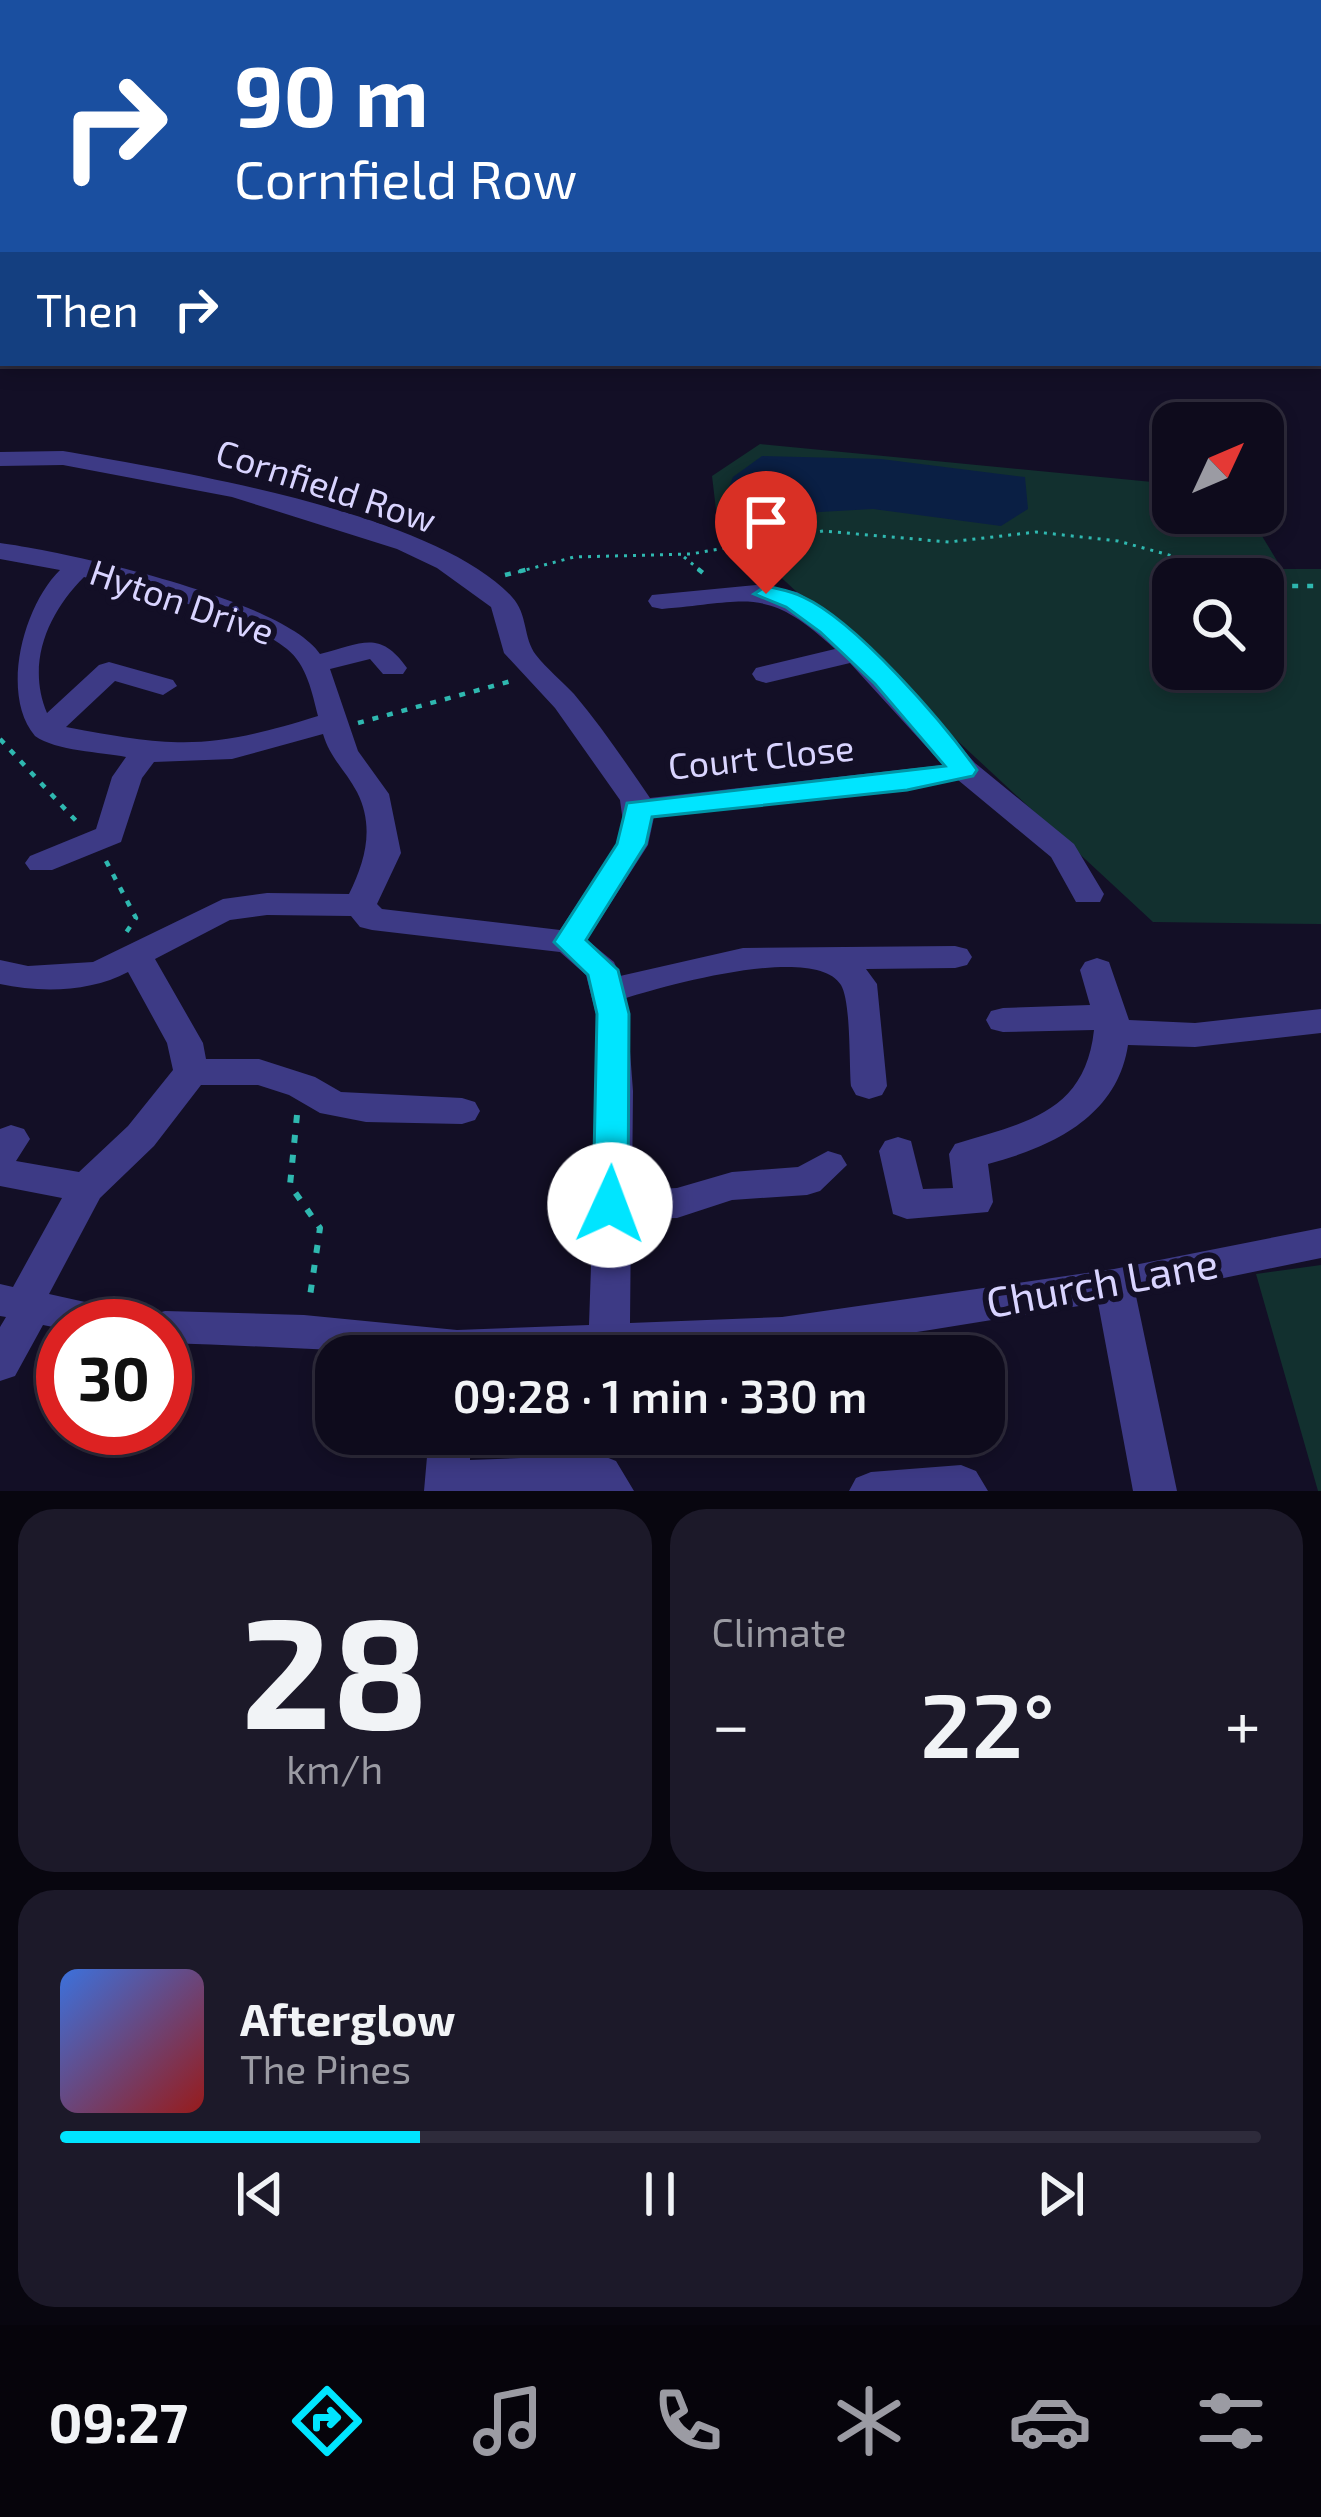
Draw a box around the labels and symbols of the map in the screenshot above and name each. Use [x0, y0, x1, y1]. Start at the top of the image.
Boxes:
north arrow [1152, 402, 1284, 534]
street label: Cornfield Row [211, 429, 442, 540]
pin [715, 471, 817, 594]
street label: Hyton Drive [85, 549, 280, 652]
street label: Court Close [666, 724, 856, 787]
position arrow [547, 1142, 673, 1268]
street label: Church Lane [982, 1236, 1221, 1326]
speed limit sign: 30 [36, 1299, 192, 1455]

